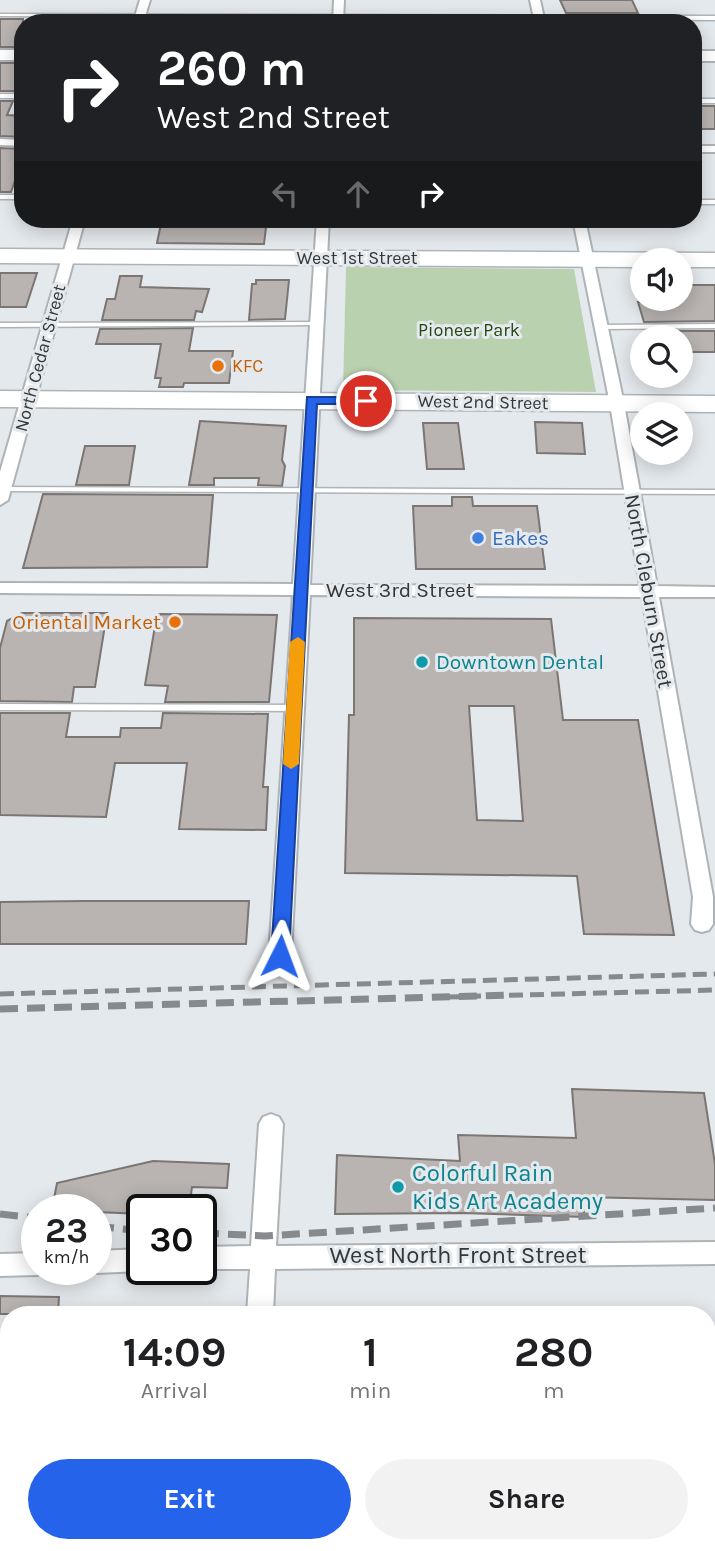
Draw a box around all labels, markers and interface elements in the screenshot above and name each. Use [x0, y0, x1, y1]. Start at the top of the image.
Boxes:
text: 260 m [157, 40, 306, 97]
icon: right [42, 42, 133, 133]
text: West 2nd Street [157, 99, 390, 136]
icon: left [266, 175, 304, 213]
icon: ahead [339, 175, 377, 213]
icon: right [412, 175, 450, 213]
street label: West 1st Street [296, 247, 418, 269]
map controls [630, 248, 693, 465]
button: sound [630, 248, 693, 311]
street label: North Cedar Street [10, 282, 70, 434]
park label: Pioneer Park [418, 319, 520, 341]
button: search [630, 325, 693, 388]
place label: KFC [232, 355, 263, 377]
marker: KFC [210, 358, 226, 374]
pin [336, 371, 396, 431]
icon: arrive [347, 382, 385, 420]
street label: West 2nd Street [417, 390, 549, 414]
button: layers [630, 402, 693, 465]
street label: North Cleburn Street [620, 492, 678, 690]
place label: Eakes [492, 526, 549, 550]
marker: Eakes [470, 530, 486, 546]
street label: West 3rd Street [326, 578, 474, 602]
place label: Oriental Market [12, 610, 161, 634]
marker: Oriental Market [167, 614, 183, 630]
place label: Downtown Dental [436, 650, 604, 674]
marker: Downtown Dental [414, 654, 430, 670]
position arrow [243, 919, 317, 993]
place label: Colorful Rain Kids Art Academy [412, 1159, 603, 1215]
marker: Colorful Rain Kids Art Academy [390, 1179, 406, 1195]
speed limit sign: 30 [126, 1194, 217, 1285]
text: 23 [45, 1210, 88, 1251]
street label: West North Front Street [329, 1241, 587, 1269]
text: km/h [44, 1246, 89, 1268]
text: 14:09 [123, 1327, 226, 1377]
text: 1 [363, 1327, 378, 1377]
text: 280 [514, 1327, 593, 1377]
text: Arrival [141, 1377, 208, 1404]
text: min [349, 1377, 391, 1404]
text: m [543, 1377, 564, 1404]
button: Exit [28, 1459, 351, 1539]
button: Share [365, 1459, 688, 1539]

